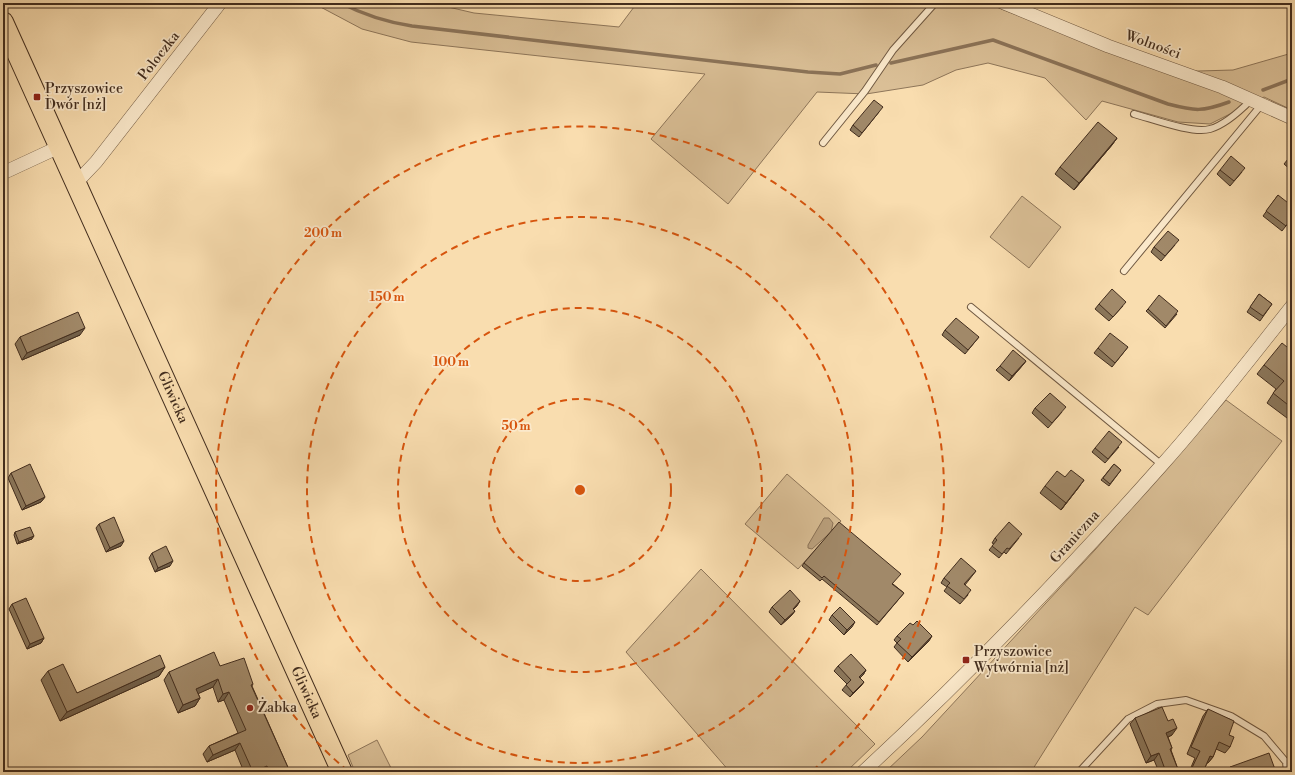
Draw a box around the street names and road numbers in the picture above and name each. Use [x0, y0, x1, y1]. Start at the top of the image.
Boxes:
street label: Wolności [1122, 26, 1184, 63]
street label: Poloczka [134, 27, 184, 84]
street label: Gliwicka [153, 369, 193, 427]
street label: Graniczna [1046, 506, 1104, 567]
street label: Gliwicka [287, 664, 326, 722]

